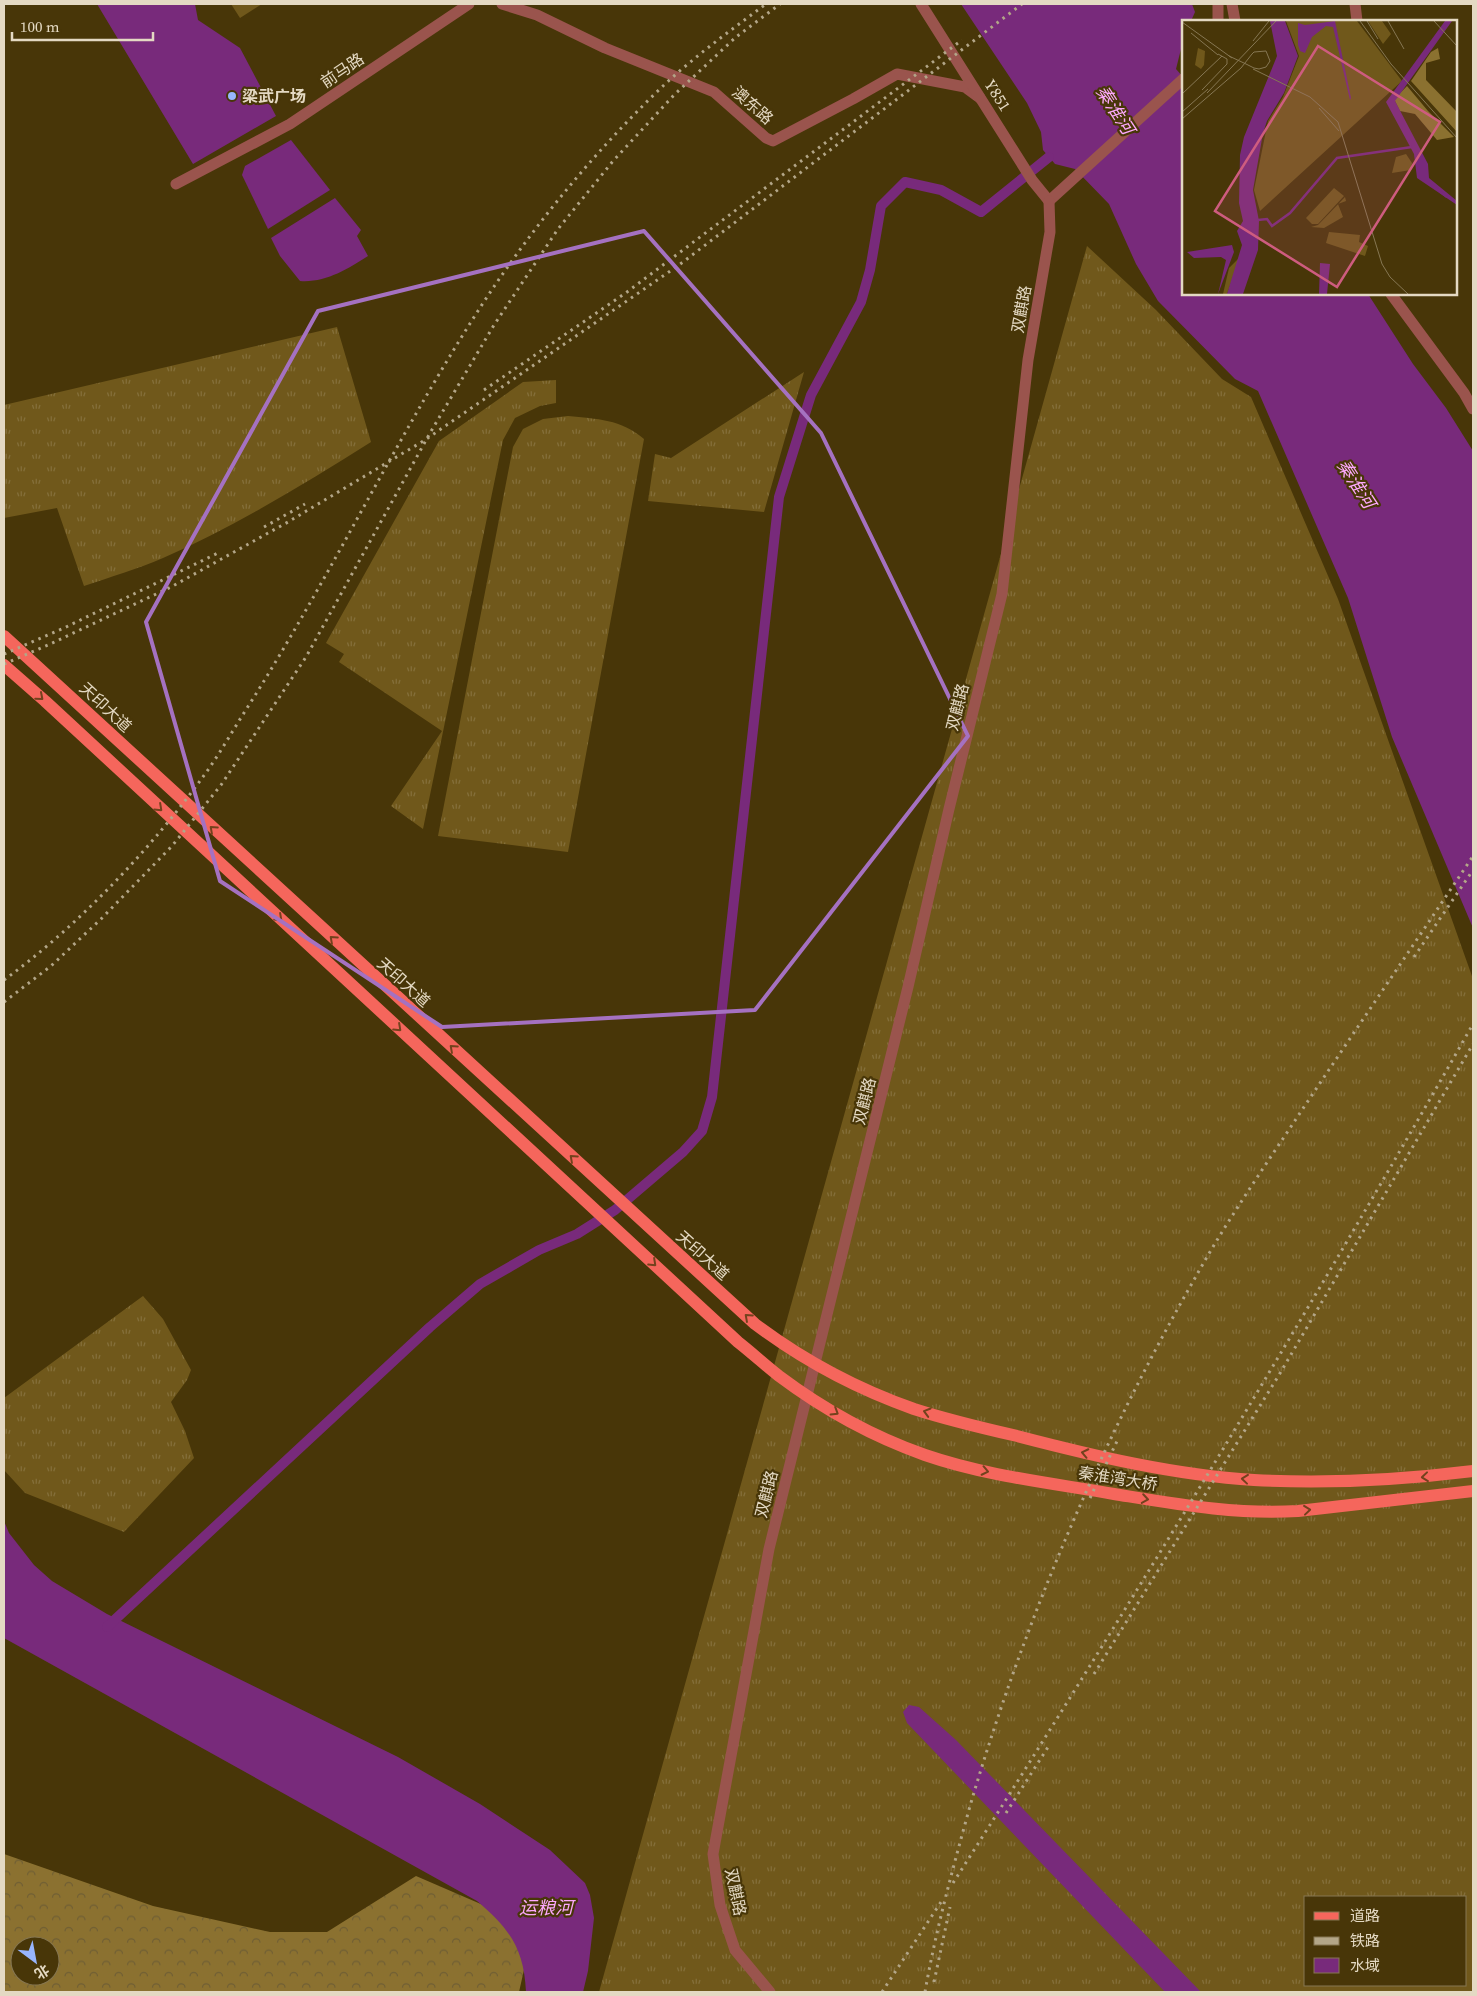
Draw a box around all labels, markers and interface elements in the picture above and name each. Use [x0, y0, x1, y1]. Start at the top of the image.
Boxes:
scale bar [12, 10, 154, 42]
text: 100 m [20, 16, 60, 37]
inset map [1182, 20, 1457, 295]
street label: 前马路 [316, 47, 368, 93]
street label: Y851 [980, 75, 1016, 115]
water label: 秦淮河 [1090, 80, 1142, 142]
street label: 澳东路 [728, 81, 778, 129]
place label: 梁武广场 [242, 85, 306, 107]
marker: 梁武广场 [226, 90, 238, 102]
street label: 双麒路 [1006, 283, 1036, 335]
water label: 秦淮河 [1331, 454, 1383, 516]
street label: 天印大道 [75, 677, 137, 737]
street label: 双麒路 [941, 681, 973, 733]
one-way arrow [35, 691, 44, 700]
one-way arrow [154, 802, 163, 811]
one-way arrow [210, 826, 219, 835]
one-way arrow [273, 912, 282, 921]
one-way arrow [330, 936, 339, 945]
street label: 天印大道 [373, 952, 435, 1012]
one-way arrow [393, 1022, 402, 1031]
one-way arrow [450, 1045, 459, 1054]
street label: 双麒路 [848, 1075, 880, 1127]
one-way arrow [570, 1155, 579, 1164]
street label: 天印大道 [672, 1225, 734, 1285]
one-way arrow [647, 1257, 656, 1266]
one-way arrow [744, 1314, 753, 1323]
one-way arrow [829, 1405, 838, 1415]
one-way arrow [924, 1408, 932, 1418]
one-way arrow [1080, 1449, 1089, 1459]
street label: 秦淮湾大桥 [1077, 1461, 1159, 1495]
one-way arrow [981, 1465, 990, 1476]
street label: 双麒路 [750, 1468, 782, 1520]
one-way arrow [1421, 1471, 1429, 1482]
one-way arrow [1241, 1473, 1249, 1484]
one-way arrow [1142, 1493, 1150, 1504]
one-way arrow [1303, 1505, 1311, 1516]
street label: 双麒路 [720, 1866, 752, 1918]
water label: 运粮河 [519, 1895, 576, 1920]
legend [1304, 1896, 1467, 1986]
text: 道路 [1350, 1905, 1380, 1926]
text: 铁路 [1350, 1930, 1380, 1951]
north arrow [10, 1936, 60, 1986]
text: 水域 [1350, 1955, 1380, 1976]
text: 北 [31, 1960, 53, 1984]

